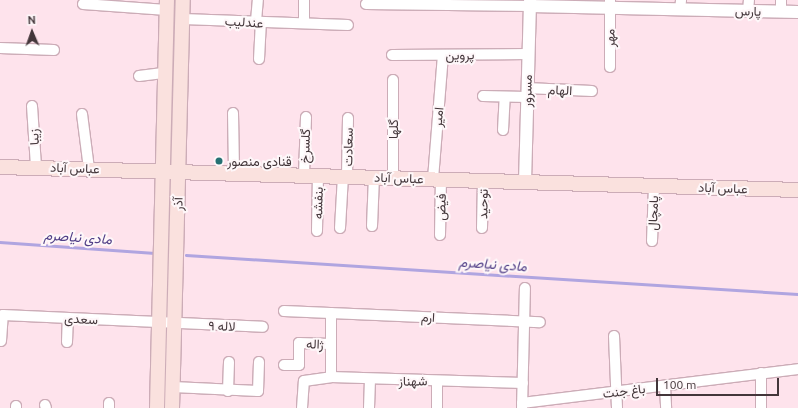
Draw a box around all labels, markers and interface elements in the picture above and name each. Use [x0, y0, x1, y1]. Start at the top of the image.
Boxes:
street label: پارس [735, 3, 761, 19]
north arrow [12, 12, 52, 52]
street label: عندلیب [224, 13, 264, 31]
text: N [27, 14, 36, 26]
street label: مهر [602, 29, 618, 47]
street label: پروین [445, 47, 475, 63]
street label: مسرور [519, 74, 535, 108]
street label: الهام [547, 82, 573, 98]
street label: امیر [429, 106, 447, 128]
street label: گلها [385, 119, 401, 139]
street label: زیبا [26, 128, 42, 146]
street label: گلسرخ [297, 128, 313, 164]
street label: سعادت [340, 128, 356, 166]
place label: قنادی منصور [227, 153, 292, 169]
marker: قنادی منصور [214, 156, 224, 166]
street label: عباس آباد [50, 159, 100, 177]
street label: عباس آباد [374, 169, 424, 187]
street label: عباس آباد [698, 179, 748, 197]
street label: بنفشه [310, 187, 326, 219]
street label: توحید [475, 189, 491, 219]
street label: فیض [433, 193, 449, 221]
street label: پامچال [645, 195, 661, 231]
street label: آذر [170, 197, 186, 211]
water label: مادی نیاصرم [43, 226, 113, 248]
water label: مادی نیاصرم [458, 253, 528, 275]
street label: ارم [421, 309, 435, 325]
street label: سعدی [64, 310, 98, 328]
street label: ۹ لاله [208, 318, 236, 334]
street label: ژاله [306, 336, 324, 352]
scale bar [658, 370, 781, 396]
street label: شهناز [398, 373, 428, 389]
text: 100 m [663, 378, 696, 391]
street label: باغ جنت [602, 381, 646, 401]

